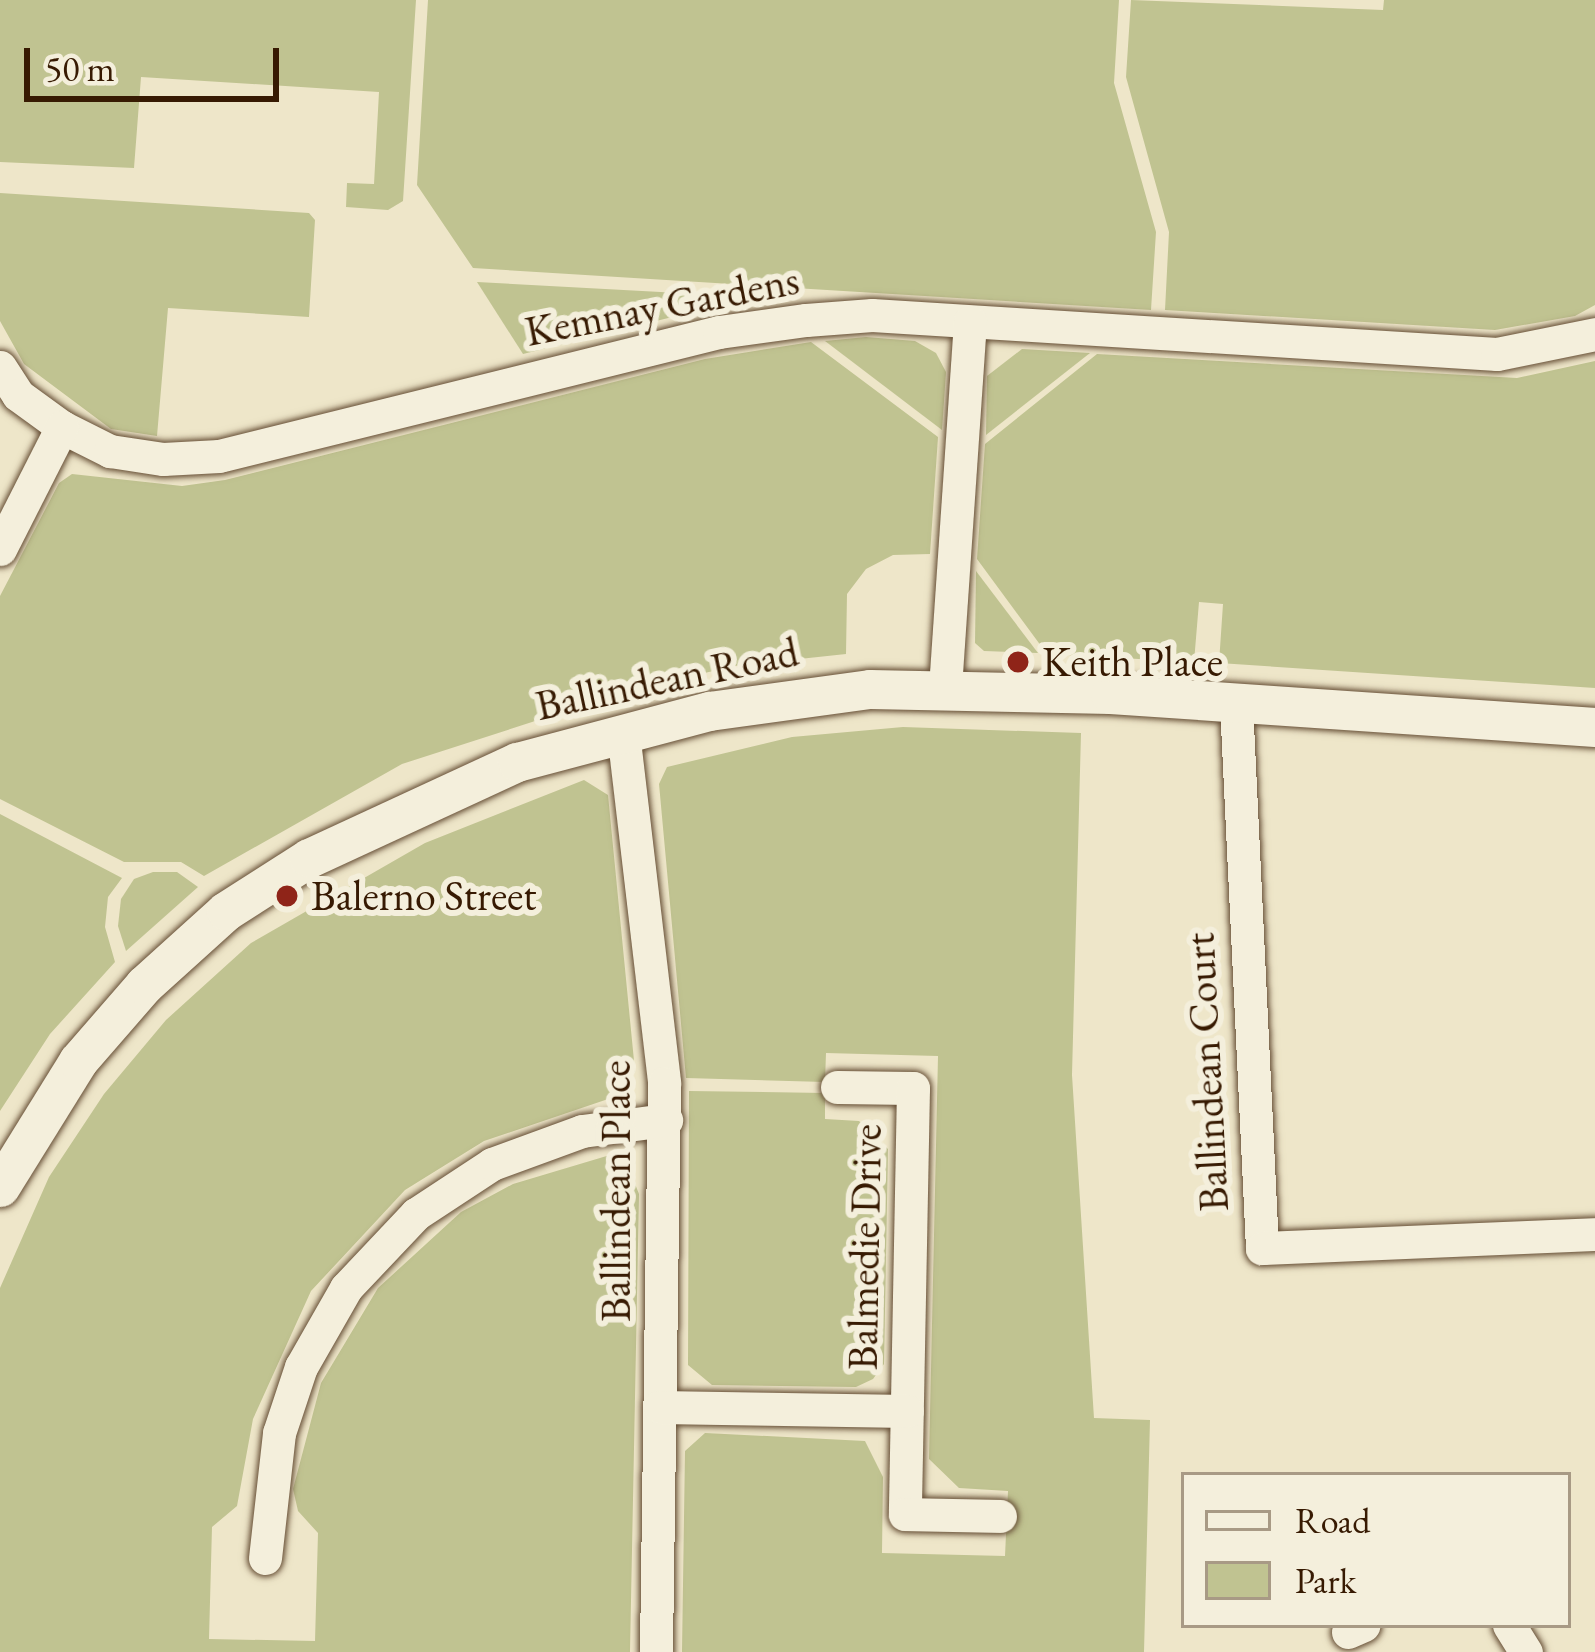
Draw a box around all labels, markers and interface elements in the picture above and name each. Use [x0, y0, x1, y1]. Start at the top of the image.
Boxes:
scale bar [30, 24, 285, 98]
text: 50 m [45, 45, 115, 92]
street label: Kemnay Gardens [521, 255, 803, 357]
street label: Ballindean Road [531, 627, 803, 731]
place label: Keith Place [1042, 637, 1223, 687]
marker: Keith Place [1005, 649, 1031, 675]
place label: Balerno Street [311, 871, 537, 921]
marker: Balerno Street [274, 883, 300, 909]
street label: Ballindean Court [1175, 931, 1239, 1213]
street label: Ballindean Place [591, 1060, 641, 1322]
street label: Balmedie Drive [838, 1123, 892, 1371]
legend [1181, 1472, 1571, 1628]
text: Road [1295, 1497, 1370, 1544]
text: Park [1295, 1557, 1356, 1604]

